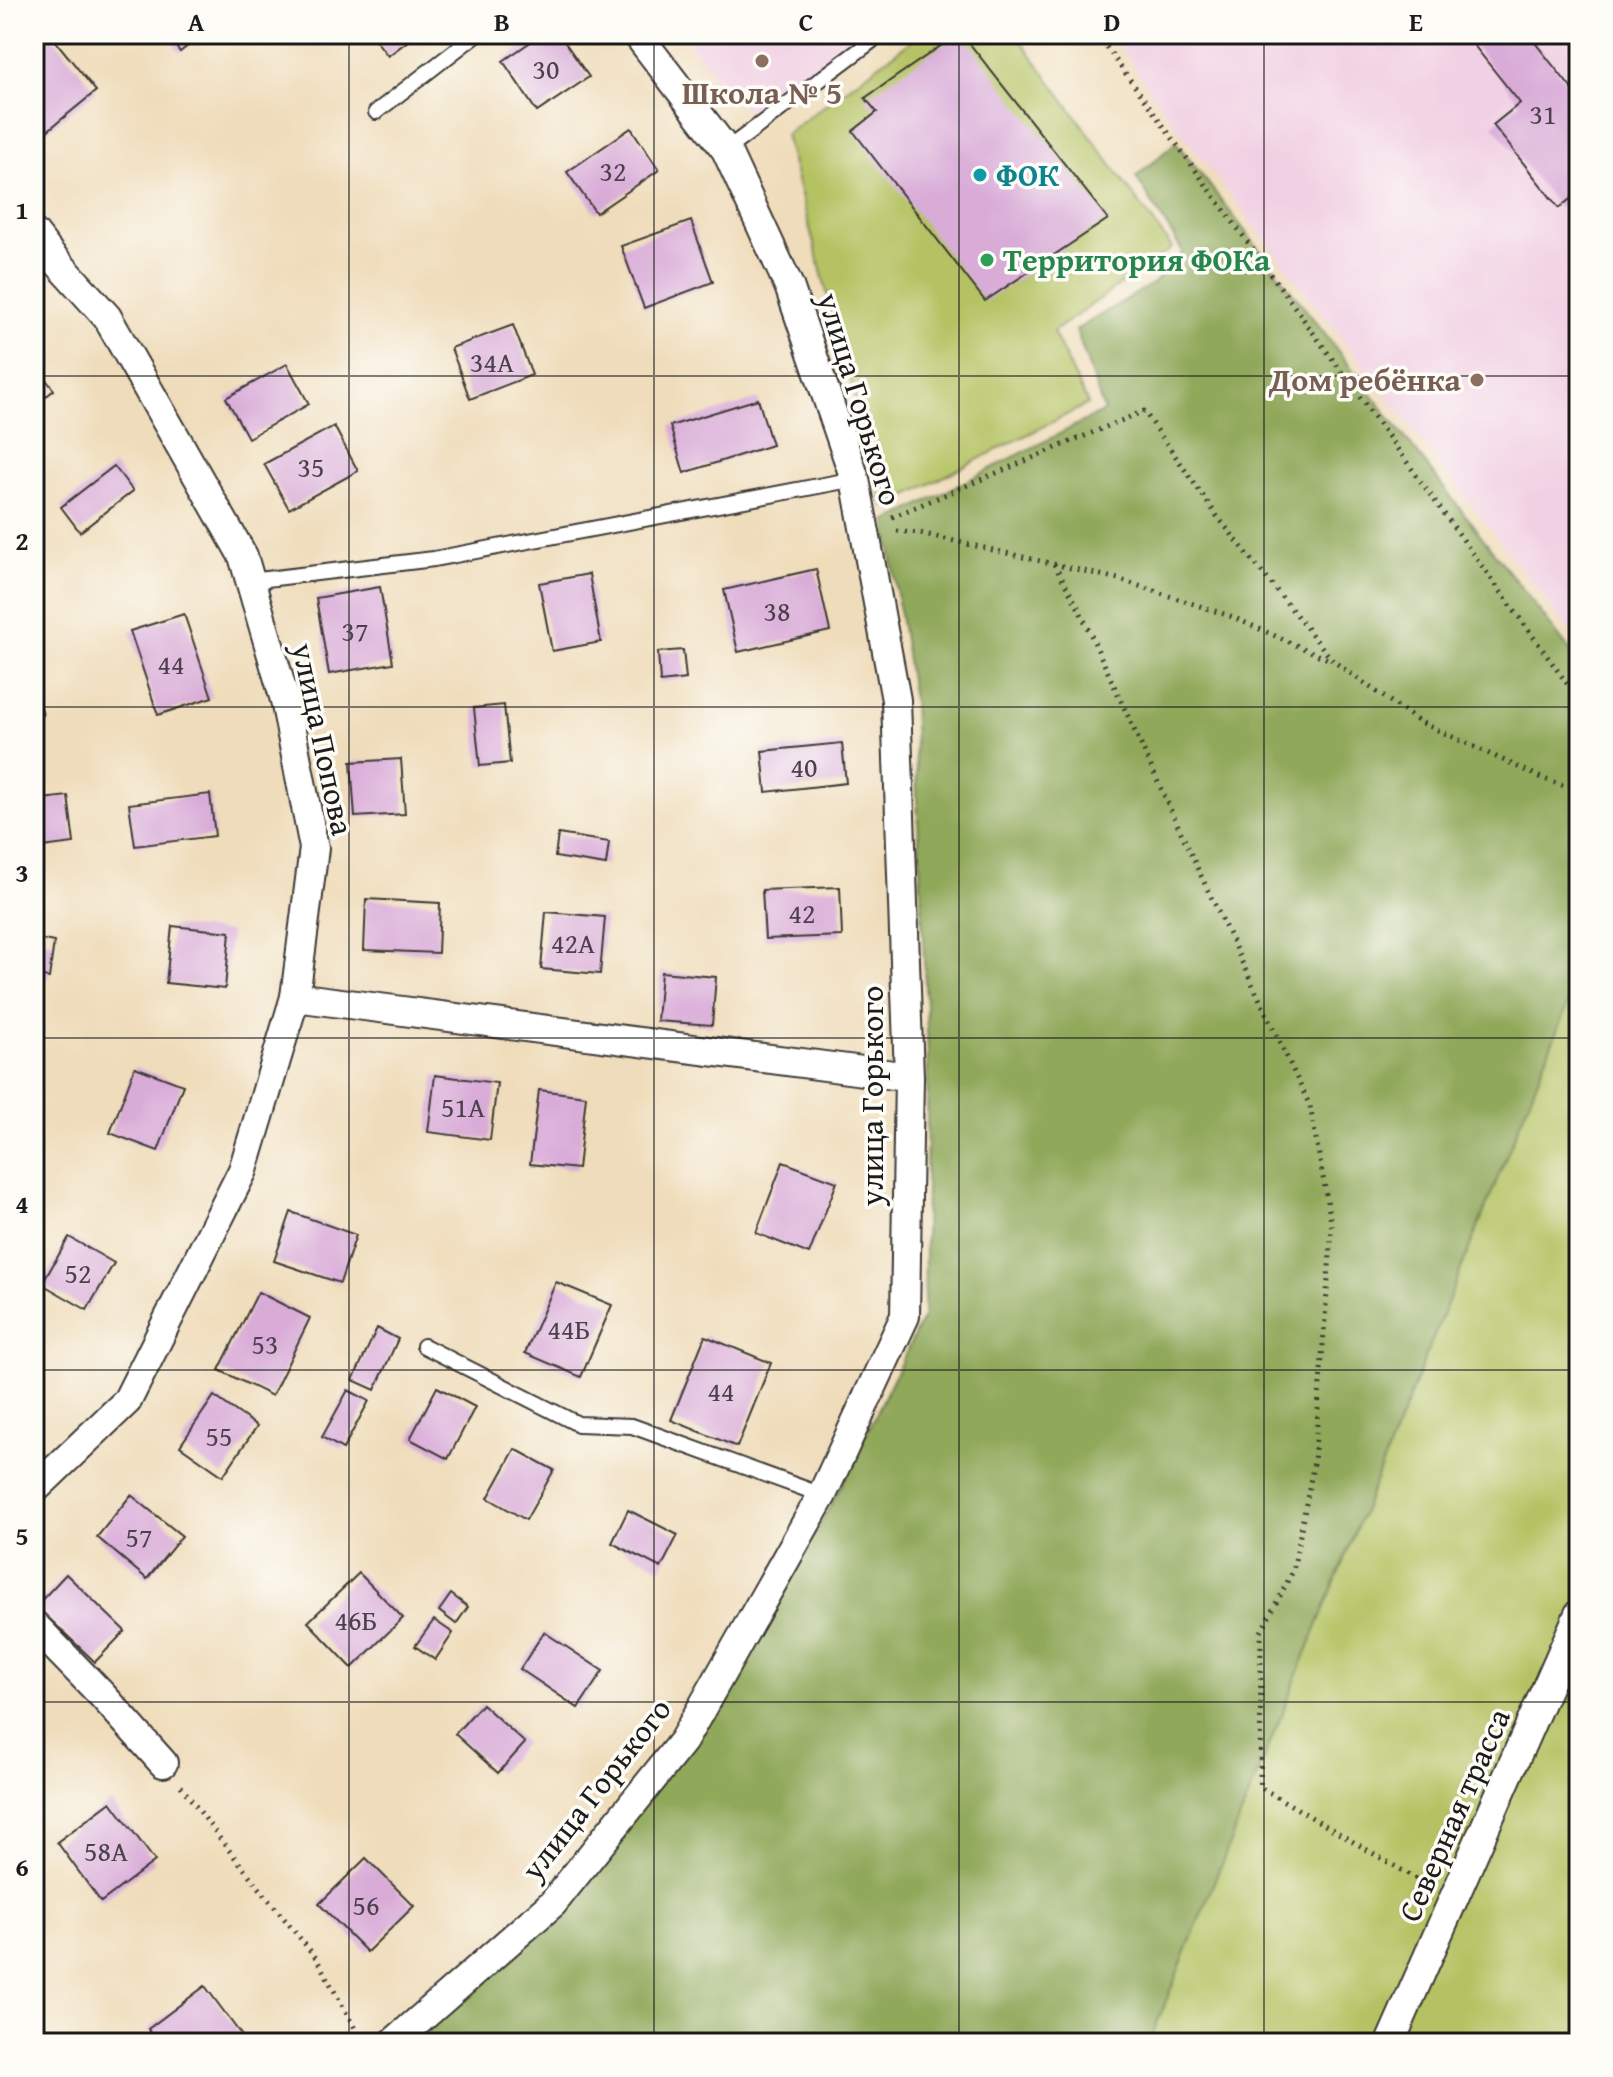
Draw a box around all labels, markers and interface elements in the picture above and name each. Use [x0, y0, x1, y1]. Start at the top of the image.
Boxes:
text: A [188, 2, 205, 41]
text: B [494, 2, 510, 41]
text: C [799, 2, 813, 41]
text: D [1104, 2, 1120, 41]
text: E [1409, 2, 1423, 41]
house number: 30 [533, 48, 559, 89]
marker: Школа № 5 [753, 52, 771, 70]
place label: Школа № 5 [682, 69, 842, 116]
house number: 31 [1530, 93, 1556, 134]
house number: 32 [600, 150, 626, 191]
place label: ФОК [996, 151, 1060, 198]
marker: ФОК [971, 166, 989, 184]
text: 1 [15, 190, 29, 229]
place label: Территория ФОКа [1003, 236, 1271, 283]
marker: Территория ФОКа [978, 251, 996, 269]
street label: улица Горького [805, 286, 915, 511]
house number: 34А [470, 341, 514, 382]
place label: Дом ребёнка [1268, 356, 1462, 403]
marker: Дом ребёнка [1468, 371, 1486, 389]
house number: 35 [298, 446, 324, 487]
text: 2 [15, 521, 29, 560]
house number: 38 [764, 590, 790, 631]
house number: 37 [342, 610, 368, 651]
street label: улица Попова [280, 637, 367, 840]
house number: 44 [158, 643, 184, 684]
house number: 40 [791, 746, 817, 787]
text: 3 [15, 853, 29, 892]
house number: 42 [789, 892, 815, 933]
house number: 42А [551, 922, 595, 963]
street label: улица Горького [848, 986, 895, 1207]
house number: 51А [441, 1086, 485, 1127]
text: 4 [15, 1184, 29, 1223]
house number: 52 [65, 1252, 91, 1293]
house number: 44Б [548, 1308, 590, 1349]
house number: 53 [252, 1323, 278, 1364]
house number: 44 [708, 1370, 734, 1411]
house number: 55 [206, 1415, 232, 1456]
text: 5 [15, 1516, 29, 1555]
house number: 57 [126, 1516, 152, 1557]
house number: 46Б [335, 1599, 377, 1640]
street label: улица Горького [509, 1687, 682, 1891]
street label: Северная трасса [1386, 1700, 1522, 1929]
house number: 58А [84, 1830, 128, 1871]
text: 6 [15, 1847, 29, 1886]
house number: 56 [353, 1884, 379, 1925]

